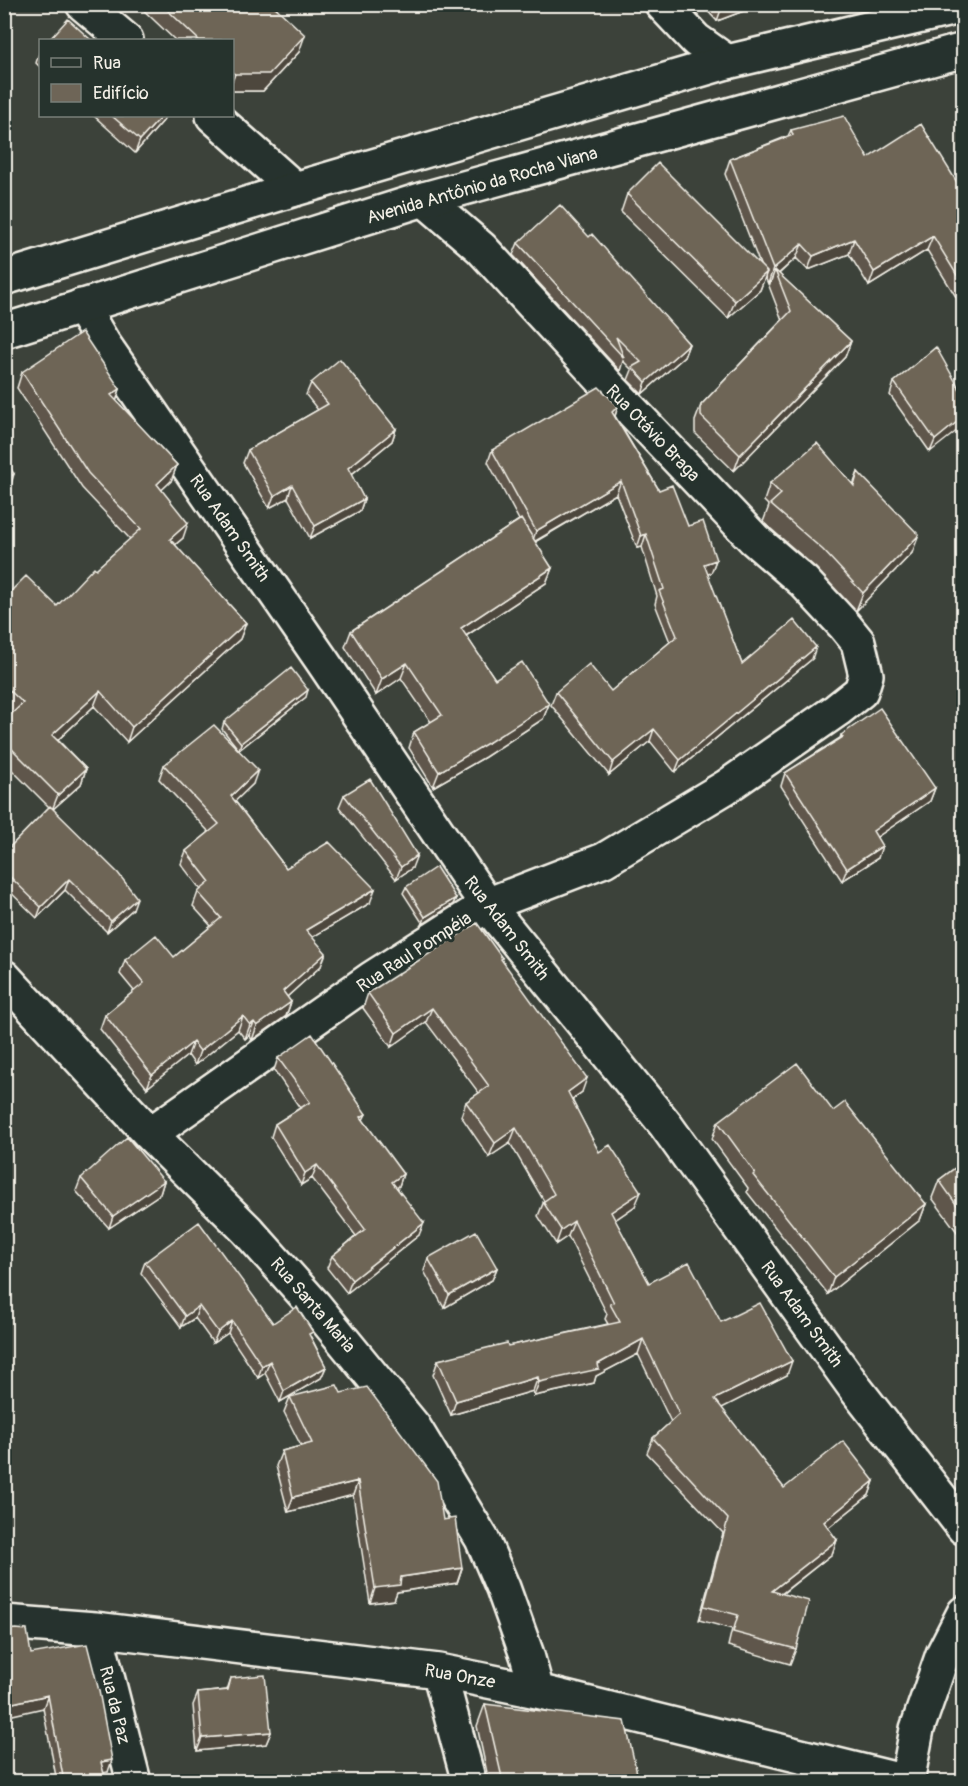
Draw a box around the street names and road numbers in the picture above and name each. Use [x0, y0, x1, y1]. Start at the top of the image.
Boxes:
street label: Avenida Antônio da Rocha Viana [364, 142, 600, 229]
street label: Rua Otávio Braga [601, 380, 705, 487]
street label: Rua Adam Smith [184, 470, 275, 586]
street label: Rua Adam Smith [459, 872, 554, 985]
street label: Rua Raul Pompéia [353, 907, 476, 998]
street label: Rua Santa Maria [265, 1253, 360, 1358]
street label: Rua Adam Smith [755, 1257, 848, 1372]
street label: Rua Onze [423, 1659, 497, 1694]
street label: Rua da Paz [94, 1664, 135, 1747]

